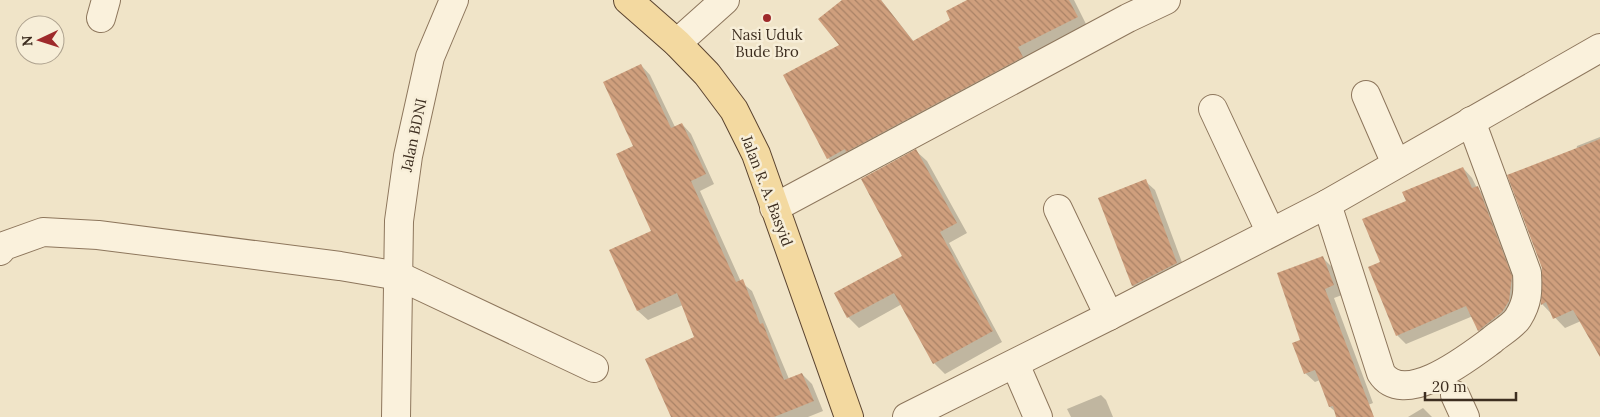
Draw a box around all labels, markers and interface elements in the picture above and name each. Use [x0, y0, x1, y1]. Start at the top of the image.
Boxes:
marker: Nasi Uduk Bude Bro [761, 12, 773, 24]
north arrow [15, 15, 65, 65]
place label: Nasi Uduk Bude Bro [731, 25, 803, 61]
text: N [18, 35, 36, 47]
street label: Jalan BDNI [396, 96, 431, 174]
street label: Jalan R. A. Basyid [737, 132, 797, 249]
scale bar [1425, 370, 1516, 402]
text: 20 m [1432, 377, 1467, 396]

